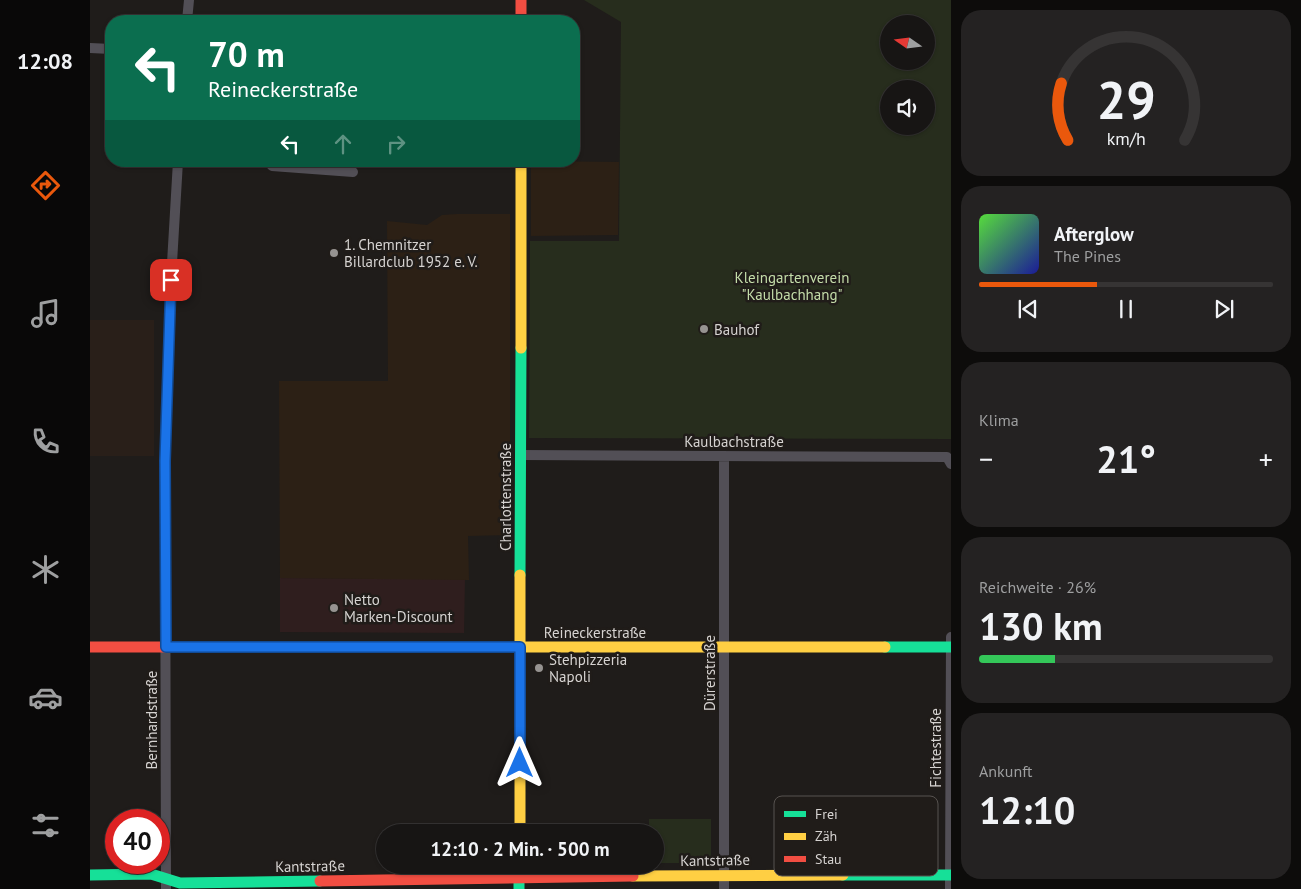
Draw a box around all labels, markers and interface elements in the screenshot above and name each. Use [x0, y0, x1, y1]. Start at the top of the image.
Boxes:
north arrow [880, 15, 935, 70]
map controls [880, 15, 935, 135]
text: 70 m [208, 31, 285, 77]
icon: left [125, 35, 190, 100]
text: 12:08 [17, 47, 73, 75]
text: 29 [1097, 66, 1155, 133]
text: Reineckerstraße [208, 75, 358, 103]
button: sound [880, 80, 935, 135]
text: km/h [1106, 127, 1146, 150]
icon: left [276, 130, 304, 158]
icon: ahead [329, 130, 357, 158]
icon: right [382, 130, 410, 158]
icon: directions [28, 168, 63, 203]
text: Afterglow [1054, 222, 1134, 246]
place label: 1. Chemnitzer Billardclub 1952 e. V. [344, 235, 478, 271]
text: The Pines [1054, 246, 1121, 266]
marker: 1. Chemnitzer Billardclub 1952 e. V. [328, 247, 340, 259]
pin [150, 259, 192, 301]
icon: arrive [157, 266, 185, 294]
park label: Kleingartenverein "Kaulbachhang" [735, 268, 849, 304]
icon: previous [1014, 295, 1042, 323]
icon: pause [1112, 295, 1140, 323]
icon: next [1210, 295, 1238, 323]
icon: music [28, 296, 63, 331]
place label: Bauhof [714, 320, 760, 339]
marker: Bauhof [698, 323, 710, 335]
text: Klima [979, 410, 1019, 430]
icon: phone [28, 424, 63, 459]
street label: Kaulbachstraße [684, 432, 784, 451]
text: 21° [1096, 434, 1156, 483]
text: − [979, 440, 993, 477]
text: + [1259, 440, 1273, 477]
street label: Charlottenstraße [496, 443, 515, 551]
icon: climate [28, 552, 63, 587]
text: Reichweite · 26% [979, 577, 1096, 597]
place label: Netto Marken-Discount [344, 590, 453, 626]
text: 130 km [979, 601, 1103, 650]
marker: Netto Marken-Discount [328, 602, 340, 614]
street label: Reineckerstraße [544, 623, 646, 642]
street label: Dürerstraße [700, 635, 719, 711]
place label: Stehpizzeria Napoli [549, 650, 627, 686]
marker: Stehpizzeria Napoli [533, 662, 545, 674]
street label: Bernhardstraße [142, 671, 161, 769]
icon: car [28, 680, 63, 715]
street label: Fichtestraße [926, 708, 945, 788]
position arrow [493, 736, 545, 788]
text: Ankunft [979, 761, 1032, 781]
text: 12:10 [979, 785, 1075, 834]
legend [774, 796, 938, 876]
text: Frei [815, 805, 838, 823]
icon: filters [28, 808, 63, 843]
speed limit sign: 40 [105, 809, 170, 874]
text: Zäh [815, 827, 837, 845]
text: 12:10 · 2 Min. · 500 m [430, 837, 610, 861]
street label: Kantstraße [680, 850, 750, 870]
text: Stau [815, 850, 842, 868]
street label: Kantstraße [275, 856, 345, 876]

